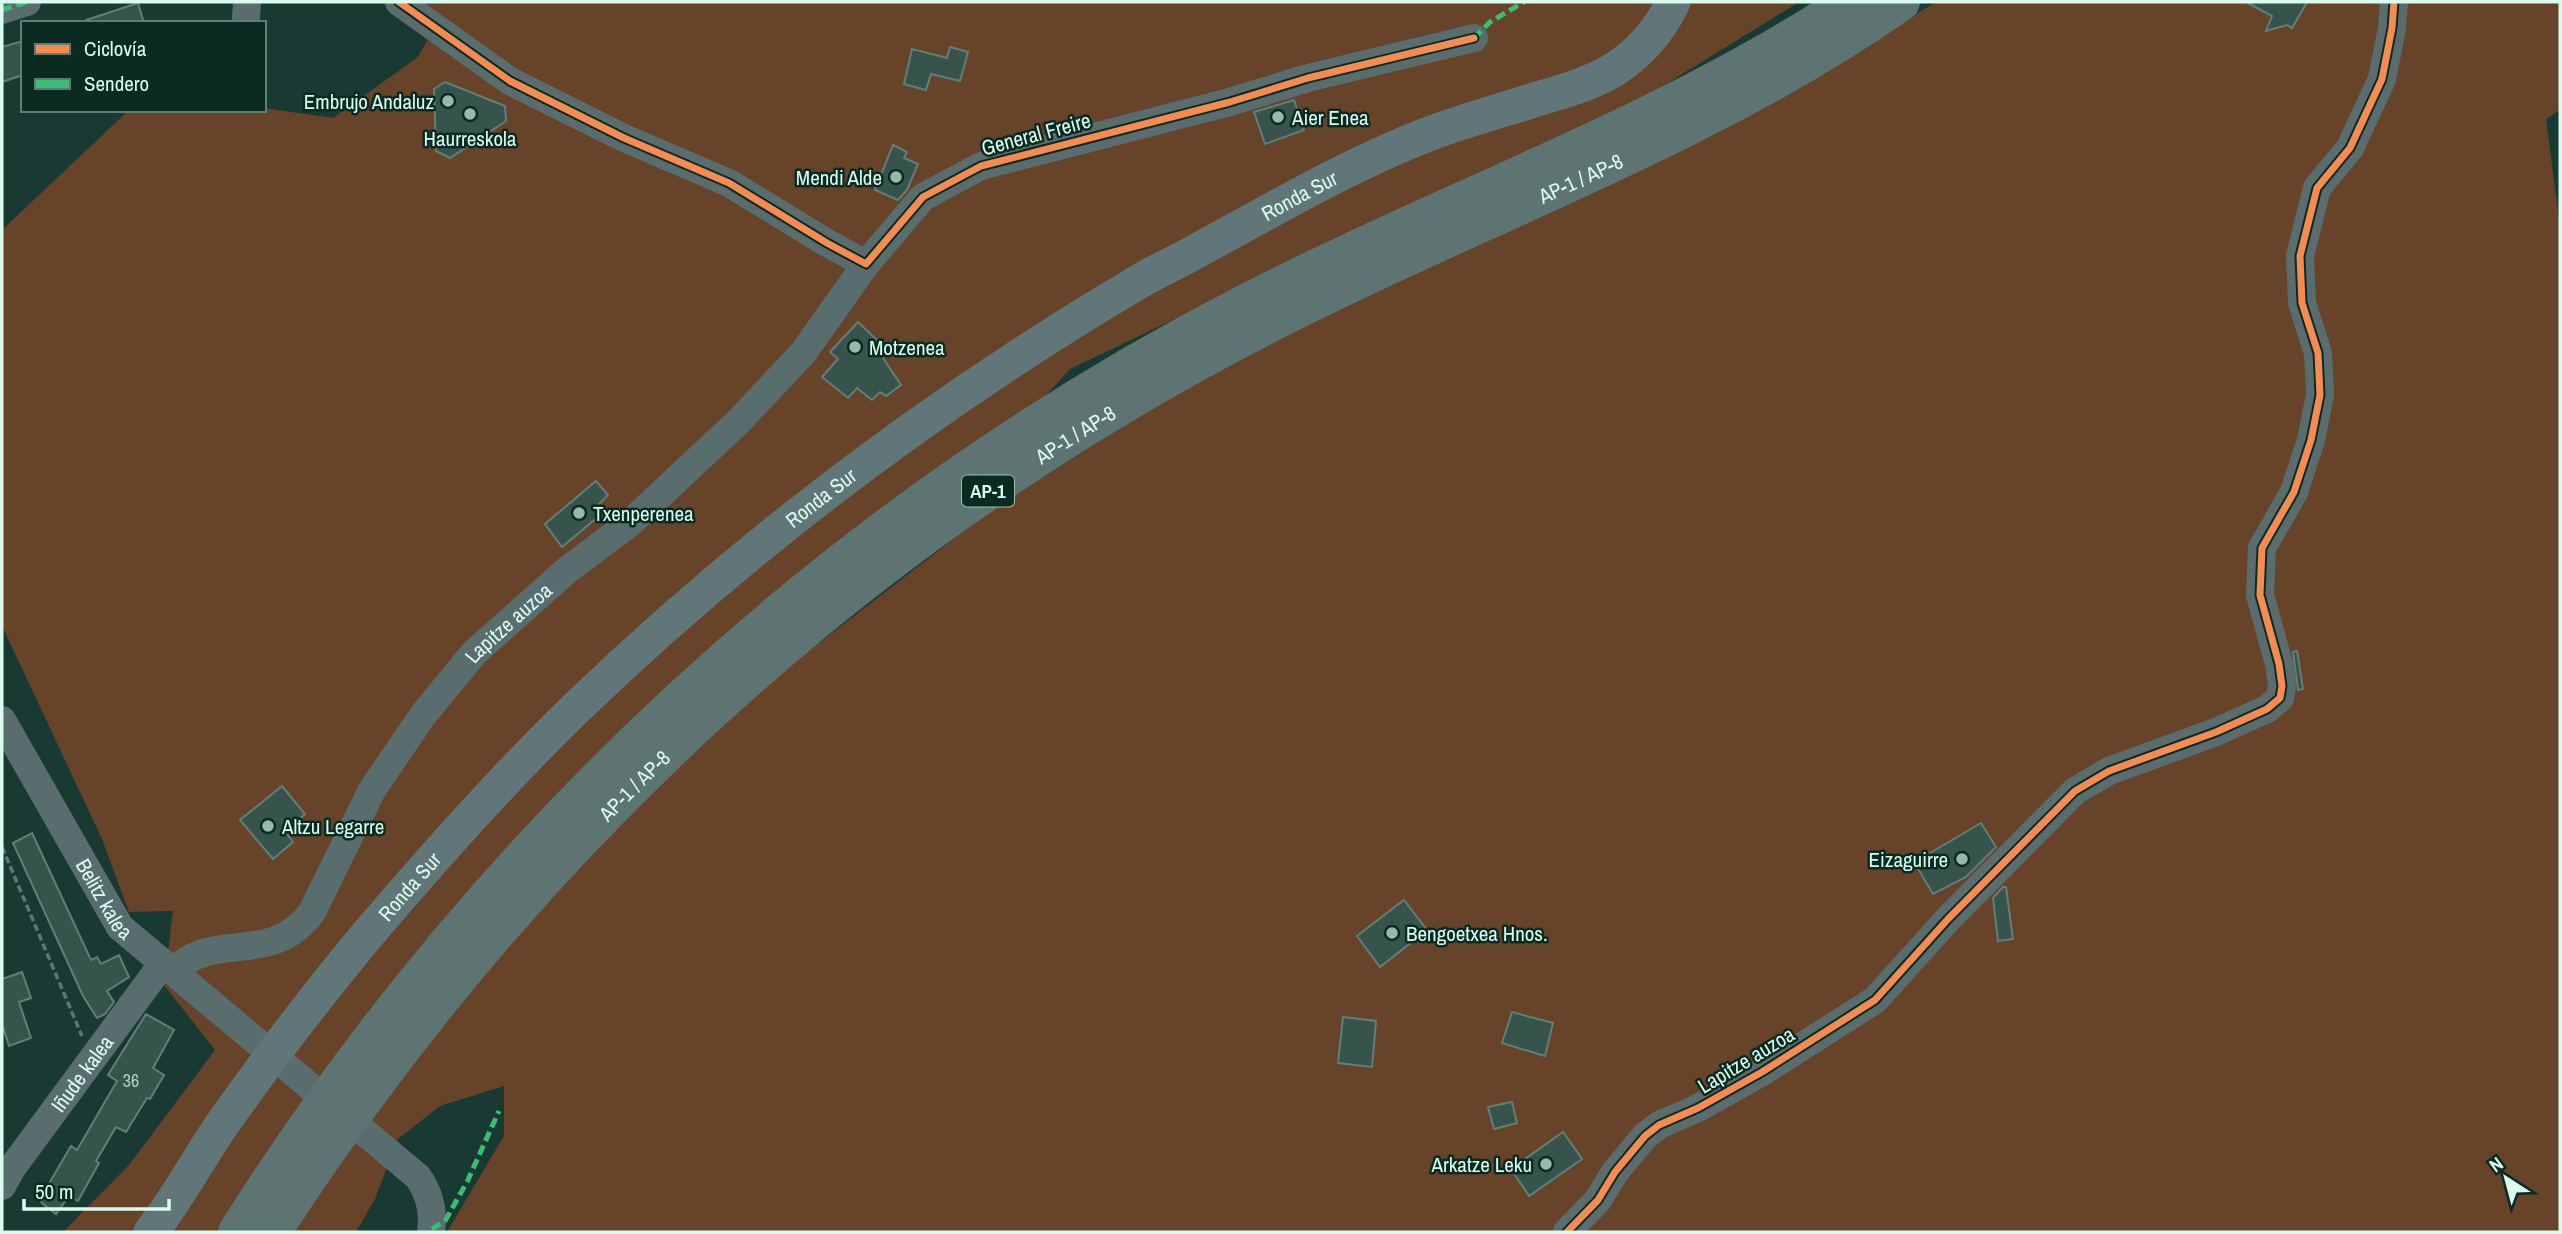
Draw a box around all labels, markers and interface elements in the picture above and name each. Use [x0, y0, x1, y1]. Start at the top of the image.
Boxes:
legend [21, 21, 266, 112]
text: Ciclovía [84, 34, 147, 63]
text: Sendero [84, 69, 149, 98]
place label: Embrujo Andaluz [304, 87, 434, 116]
marker: Embrujo Andaluz [440, 93, 456, 109]
place label: Aier Enea [1291, 103, 1369, 132]
marker: Haurreskola [462, 106, 478, 122]
street label: General Freire [978, 106, 1094, 162]
marker: Aier Enea [1270, 109, 1286, 125]
place label: Haurreskola [424, 124, 517, 153]
street label: AP-1 / AP-8 [1533, 146, 1628, 211]
place label: Mendi Alde [796, 163, 882, 192]
street label: Ronda Sur [1256, 163, 1342, 227]
marker: Mendi Alde [888, 169, 904, 185]
place label: Motzenea [869, 333, 945, 362]
marker: Motzenea [847, 339, 863, 355]
street label: AP-1 / AP-8 [1028, 398, 1121, 471]
street label: Ronda Sur [779, 461, 862, 534]
road number: AP-1 [962, 476, 1014, 506]
place label: Txenperenea [593, 499, 694, 528]
marker: Txenperenea [571, 505, 587, 521]
street label: Lapitze auzoa [457, 576, 558, 669]
street label: AP-1 / AP-8 [591, 743, 676, 828]
place label: Altzu Legarre [281, 812, 384, 841]
marker: Altzu Legarre [260, 818, 276, 834]
street label: Ronda Sur [371, 845, 447, 927]
place label: Eizaguirre [1869, 845, 1948, 874]
marker: Eizaguirre [1954, 851, 1970, 867]
street label: Belitz kalea [69, 853, 139, 946]
place label: Bengoetxea Hnos. [1406, 919, 1548, 948]
marker: Bengoetxea Hnos. [1384, 925, 1400, 941]
street label: Lapitze auzoa [1692, 1019, 1800, 1100]
street label: Iñude kalea [44, 1029, 120, 1118]
house number: 36 [123, 1068, 139, 1093]
north arrow [2471, 1143, 2541, 1213]
place label: Arkatze Leku [1430, 1150, 1532, 1179]
text: N [2484, 1150, 2508, 1178]
marker: Arkatze Leku [1538, 1156, 1554, 1172]
scale bar [24, 1168, 170, 1212]
text: 50 m [35, 1177, 73, 1206]

